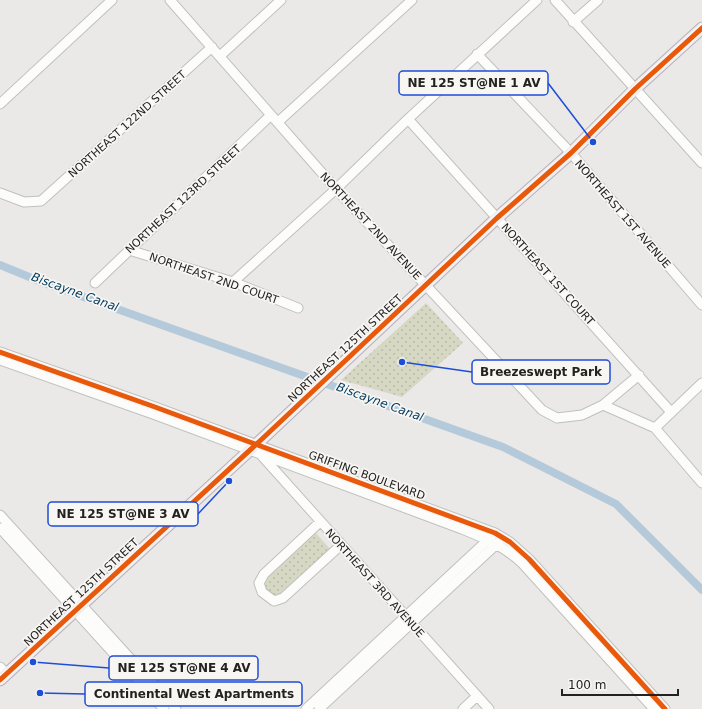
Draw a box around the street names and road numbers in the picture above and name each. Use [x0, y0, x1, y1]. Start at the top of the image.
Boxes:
street label: NORTHEAST 122ND STREET [66, 68, 189, 181]
street label: NORTHEAST 123RD STREET [123, 142, 244, 256]
street label: NORTHEAST 1ST AVENUE [572, 158, 673, 271]
street label: NORTHEAST 2ND AVENUE [317, 170, 424, 283]
street label: NORTHEAST 1ST COURT [498, 221, 597, 328]
street label: NORTHEAST 2ND COURT [148, 250, 280, 307]
street label: NORTHEAST 125TH STREET [285, 292, 406, 405]
street label: GRIFFING BOULEVARD [307, 448, 427, 503]
street label: NORTHEAST 3RD AVENUE [322, 526, 427, 640]
street label: NORTHEAST 125TH STREET [21, 536, 142, 649]

